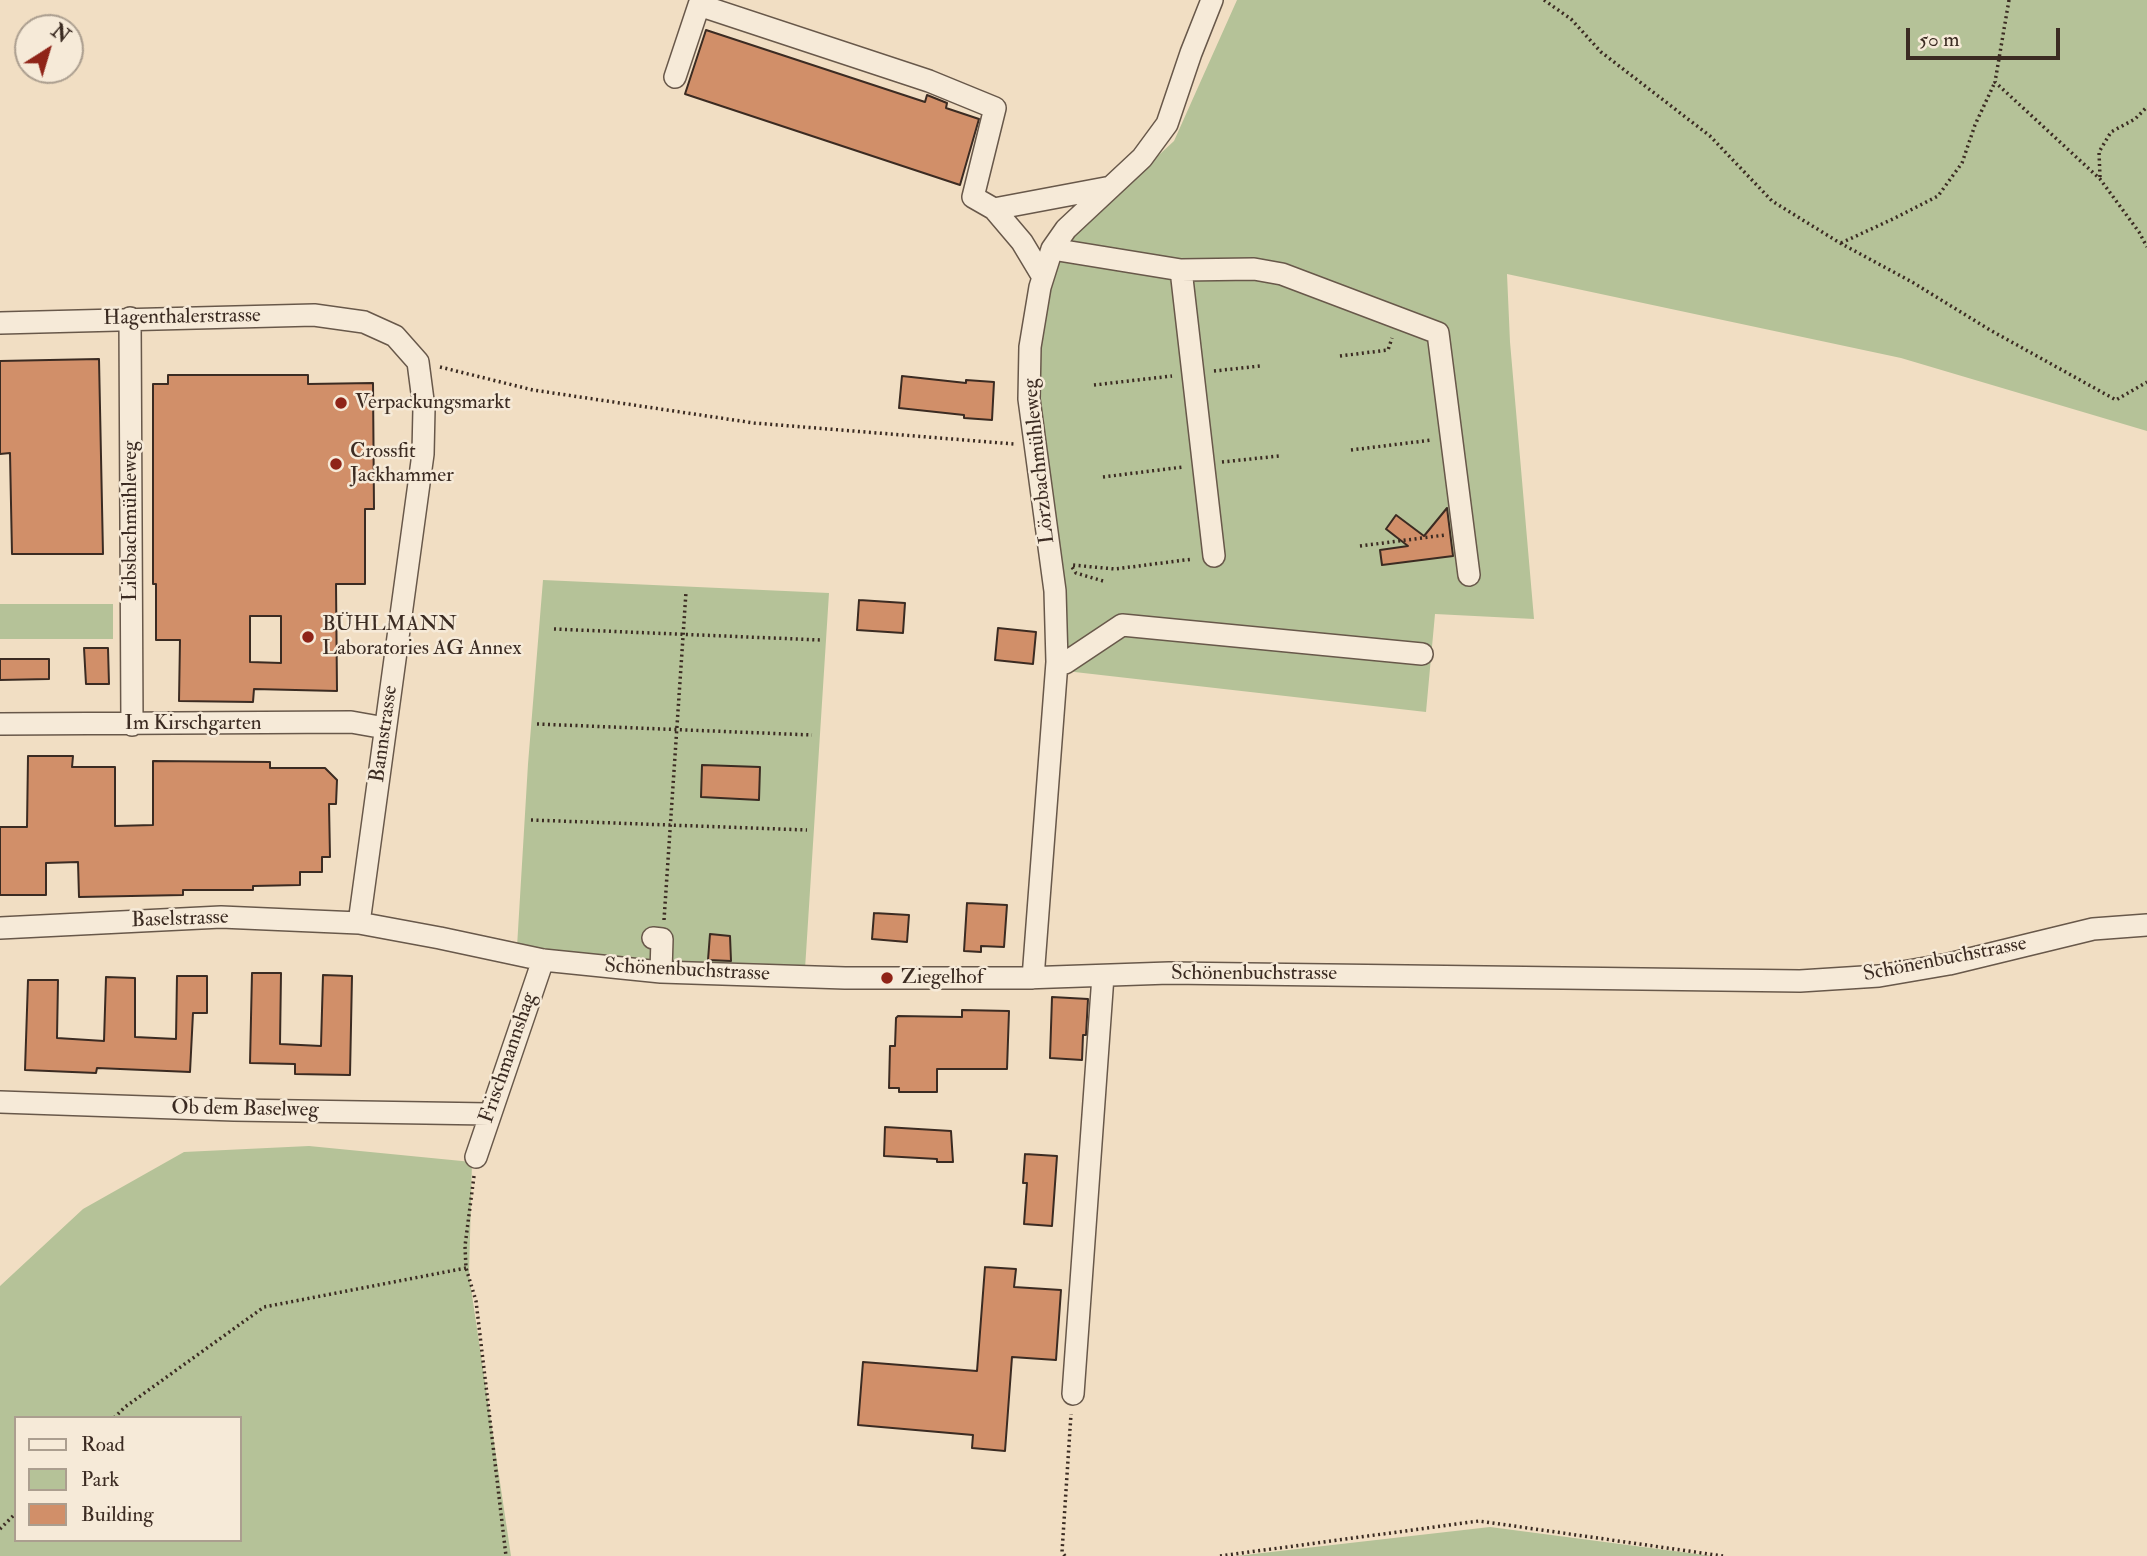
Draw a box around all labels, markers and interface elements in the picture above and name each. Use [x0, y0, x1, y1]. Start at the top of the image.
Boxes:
north arrow [14, 14, 84, 84]
scale bar [1909, 14, 2063, 58]
text: N [46, 19, 74, 49]
text: 50 m [1919, 26, 1960, 53]
street label: Hagenthalerstrasse [103, 304, 261, 332]
street label: Lörzbachmühleweg [1019, 377, 1061, 545]
place label: Verpackungsmarkt [355, 390, 511, 416]
marker: Verpackungsmarkt [333, 395, 349, 411]
place label: Crossfit Jackhammer [350, 439, 454, 489]
street label: Libsbachmühleweg [118, 441, 144, 601]
marker: Crossfit Jackhammer [328, 456, 344, 472]
place label: BÜHLMANN Laboratories AG Annex [322, 612, 521, 662]
marker: BÜHLMANN Laboratories AG Annex [300, 629, 316, 645]
street label: Bannstrasse [366, 684, 404, 784]
street label: Im Kirschgarten [124, 711, 262, 737]
street label: Baselstrasse [131, 906, 229, 934]
street label: Schönenbuchstrasse [1861, 932, 2029, 988]
street label: Schönenbuchstrasse [604, 954, 770, 988]
street label: Schönenbuchstrasse [1171, 961, 1337, 987]
place label: Ziegelhof [901, 965, 983, 991]
marker: Ziegelhof [879, 970, 895, 986]
street label: Frischmannshag [475, 989, 543, 1127]
street label: Ob dem Baselweg [171, 1096, 319, 1124]
legend [14, 1416, 242, 1542]
text: Road [81, 1431, 125, 1458]
text: Park [81, 1466, 119, 1493]
text: Building [81, 1501, 154, 1528]

